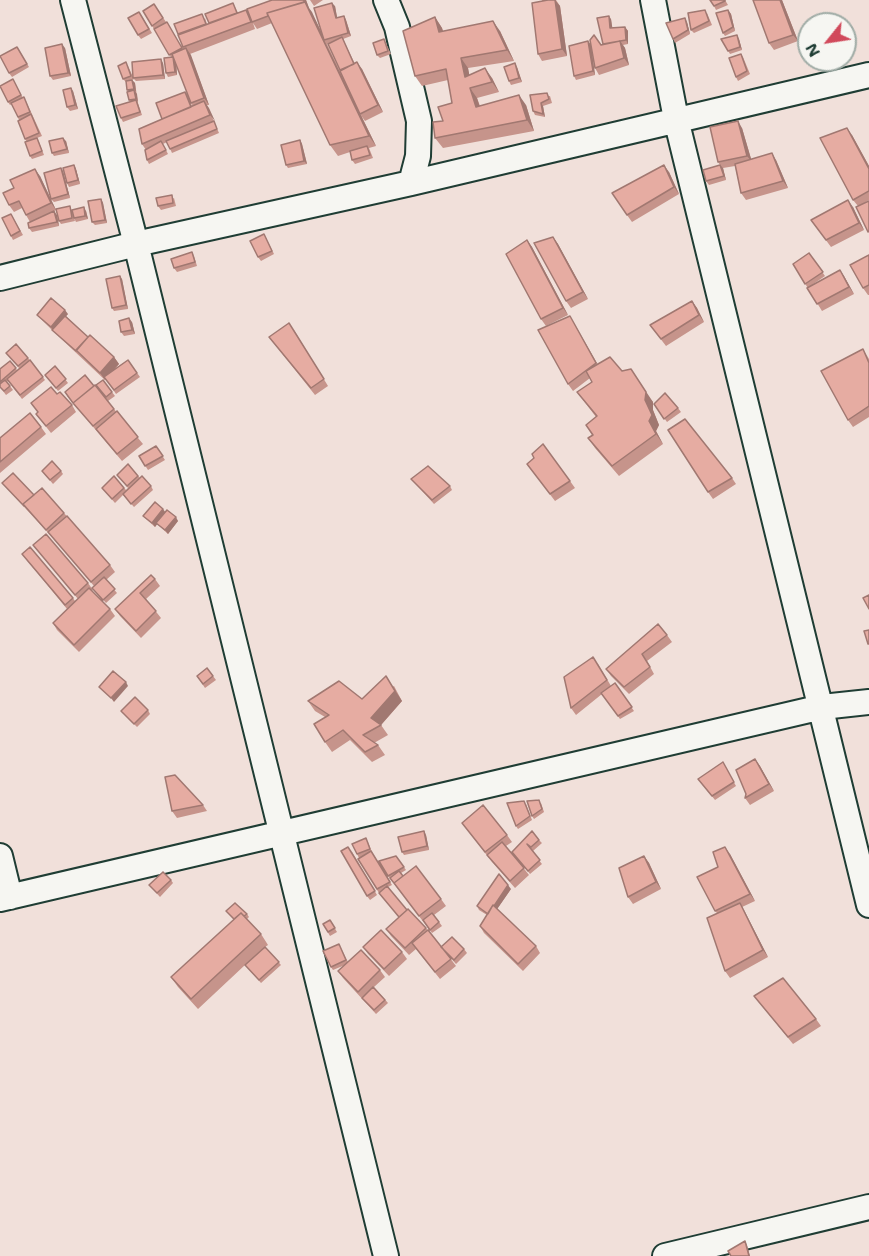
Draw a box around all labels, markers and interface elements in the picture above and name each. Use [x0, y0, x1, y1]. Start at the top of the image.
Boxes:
north arrow [797, 12, 857, 72]
text: N [800, 40, 825, 61]

